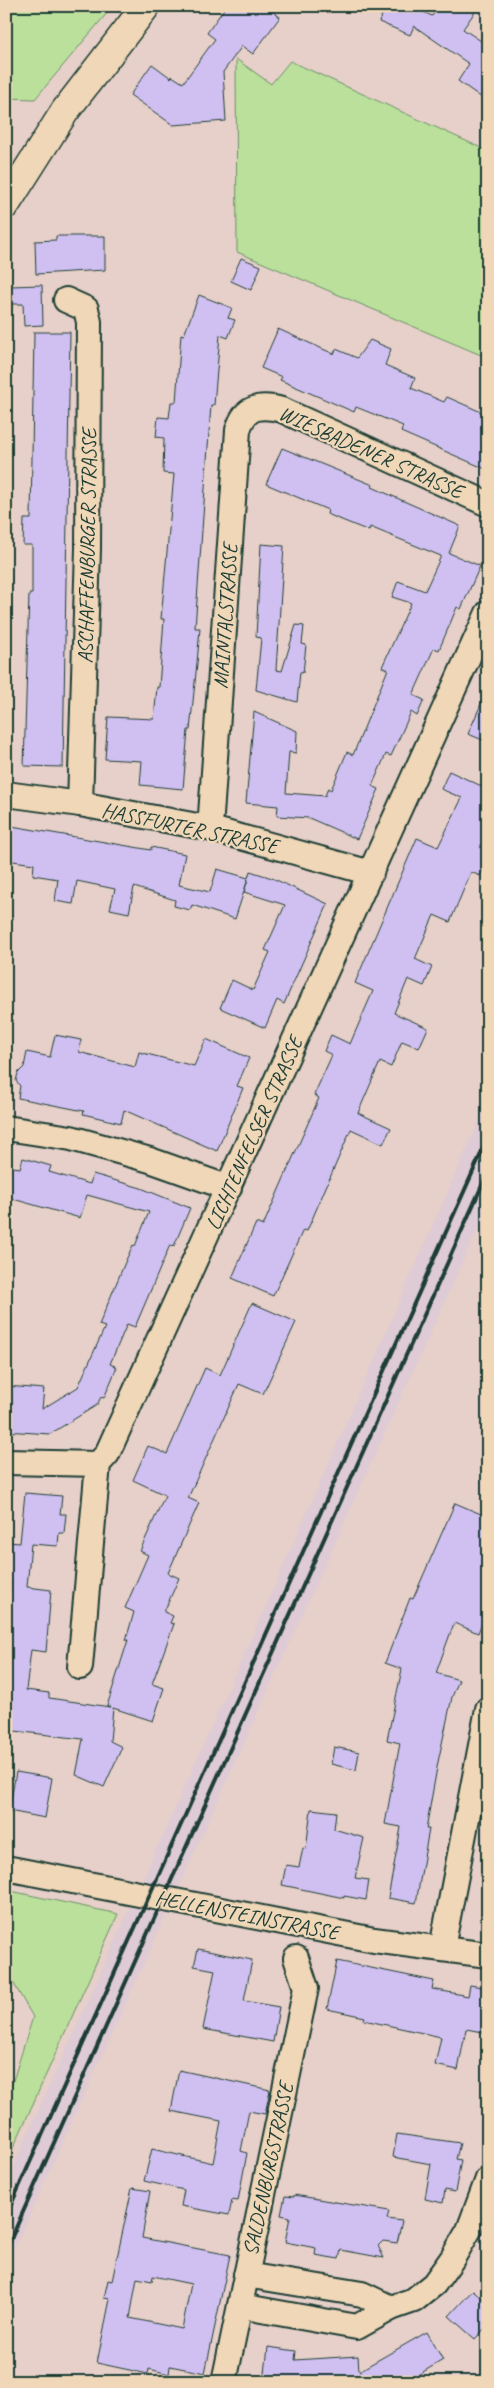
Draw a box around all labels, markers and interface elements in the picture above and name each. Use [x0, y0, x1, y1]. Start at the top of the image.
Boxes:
street label: WIESBADENER STRASSE [275, 400, 470, 505]
street label: ASCHAFFENBURGER STRASSE [72, 425, 102, 664]
street label: MAINTALSTRASSE [207, 540, 243, 689]
street label: HASSFURTER STRASSE [100, 797, 283, 860]
street label: LICHTENFELSER STRASSE [200, 1030, 309, 1234]
street label: HELLENSTEINSTRASSE [153, 1884, 343, 1946]
street label: SALDENBURGSTRASSE [237, 2078, 300, 2258]

